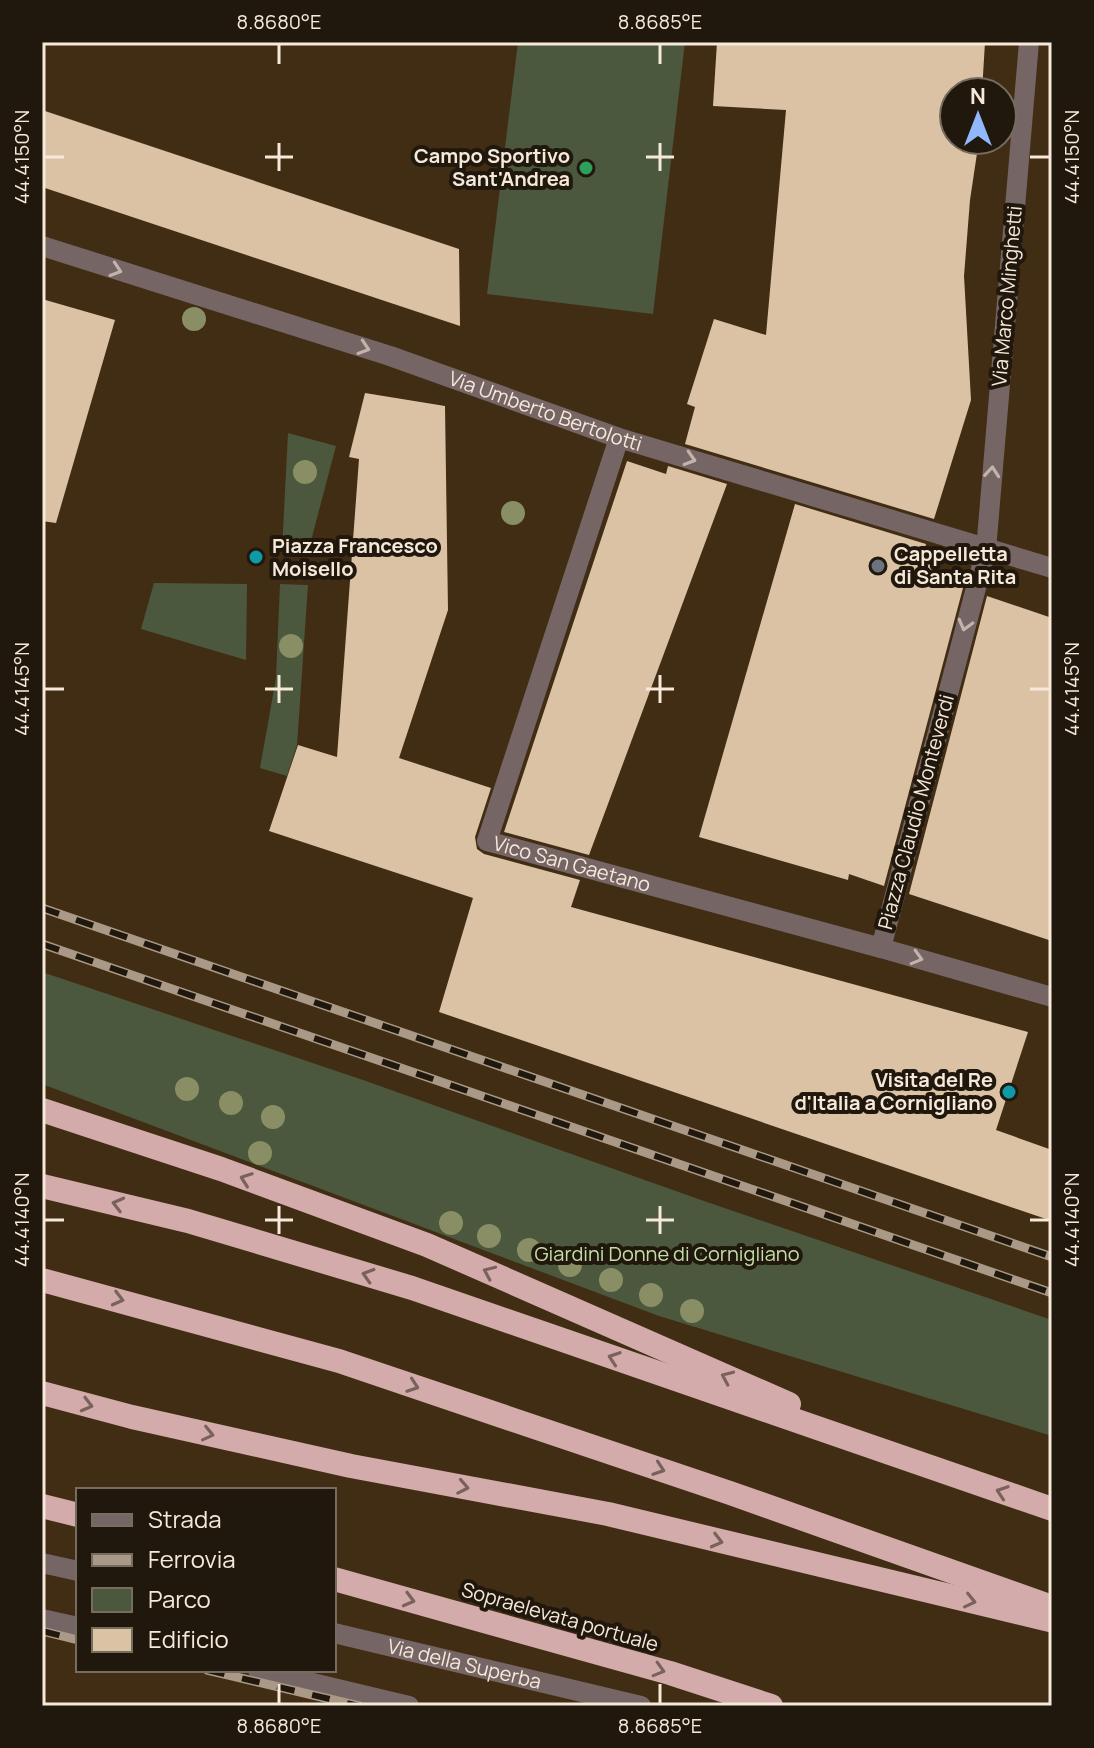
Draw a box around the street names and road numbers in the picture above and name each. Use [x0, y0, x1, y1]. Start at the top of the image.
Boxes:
street label: Via Marco Minghetti [985, 204, 1028, 387]
street label: Via Umberto Bertolotti [445, 364, 646, 457]
street label: Piazza Claudio Monteverdi [871, 691, 960, 932]
street label: Vico San Gaetano [490, 829, 654, 898]
street label: Sopraelevata portuale [459, 1575, 662, 1658]
street label: Via della Superba [385, 1632, 544, 1695]

